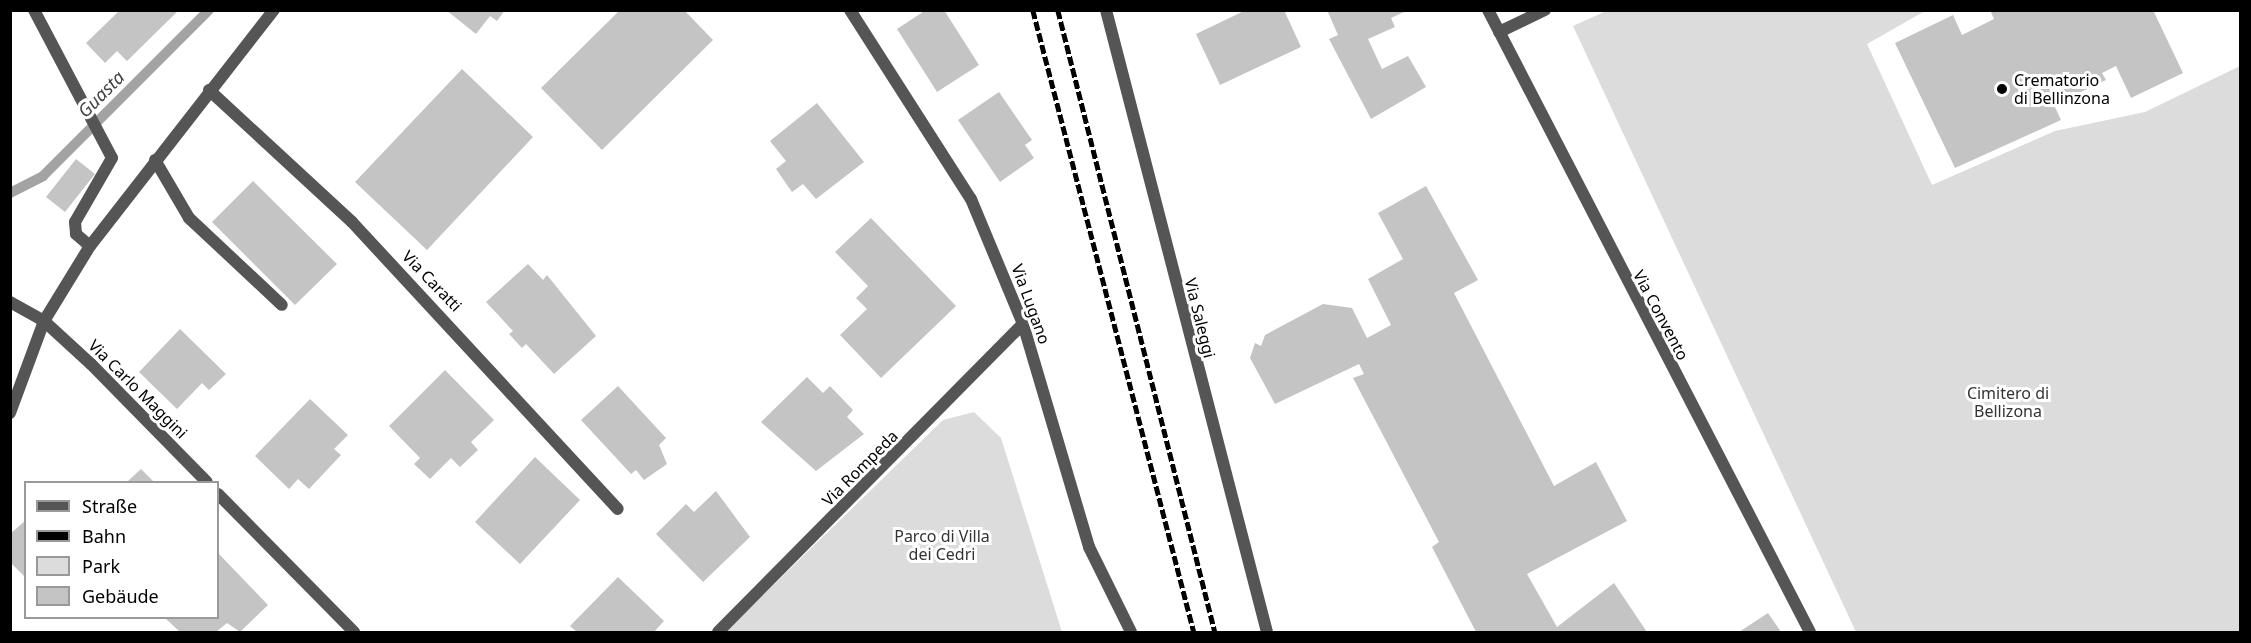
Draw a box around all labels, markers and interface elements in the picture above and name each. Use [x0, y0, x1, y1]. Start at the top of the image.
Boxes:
water label: Guasta [73, 66, 129, 122]
place label: Crematorio di Bellinzona [2014, 70, 2110, 108]
marker: Crematorio di Bellinzona [1995, 82, 2009, 96]
street label: Via Caratti [398, 247, 466, 315]
street label: Via Lugano [1008, 261, 1054, 347]
street label: Via Convento [1629, 267, 1693, 363]
street label: Via Saleggi [1181, 276, 1219, 360]
street label: Via Carlo Maggini [85, 336, 191, 442]
park label: Cimitero di Bellizona [1967, 383, 2049, 421]
street label: Via Rompeda [818, 426, 902, 510]
legend [24, 481, 219, 619]
text: Straße [82, 494, 137, 518]
text: Bahn [82, 524, 126, 548]
park label: Parco di Villa dei Cedri [894, 526, 990, 564]
text: Park [82, 554, 120, 578]
text: Gebäude [82, 584, 159, 608]

